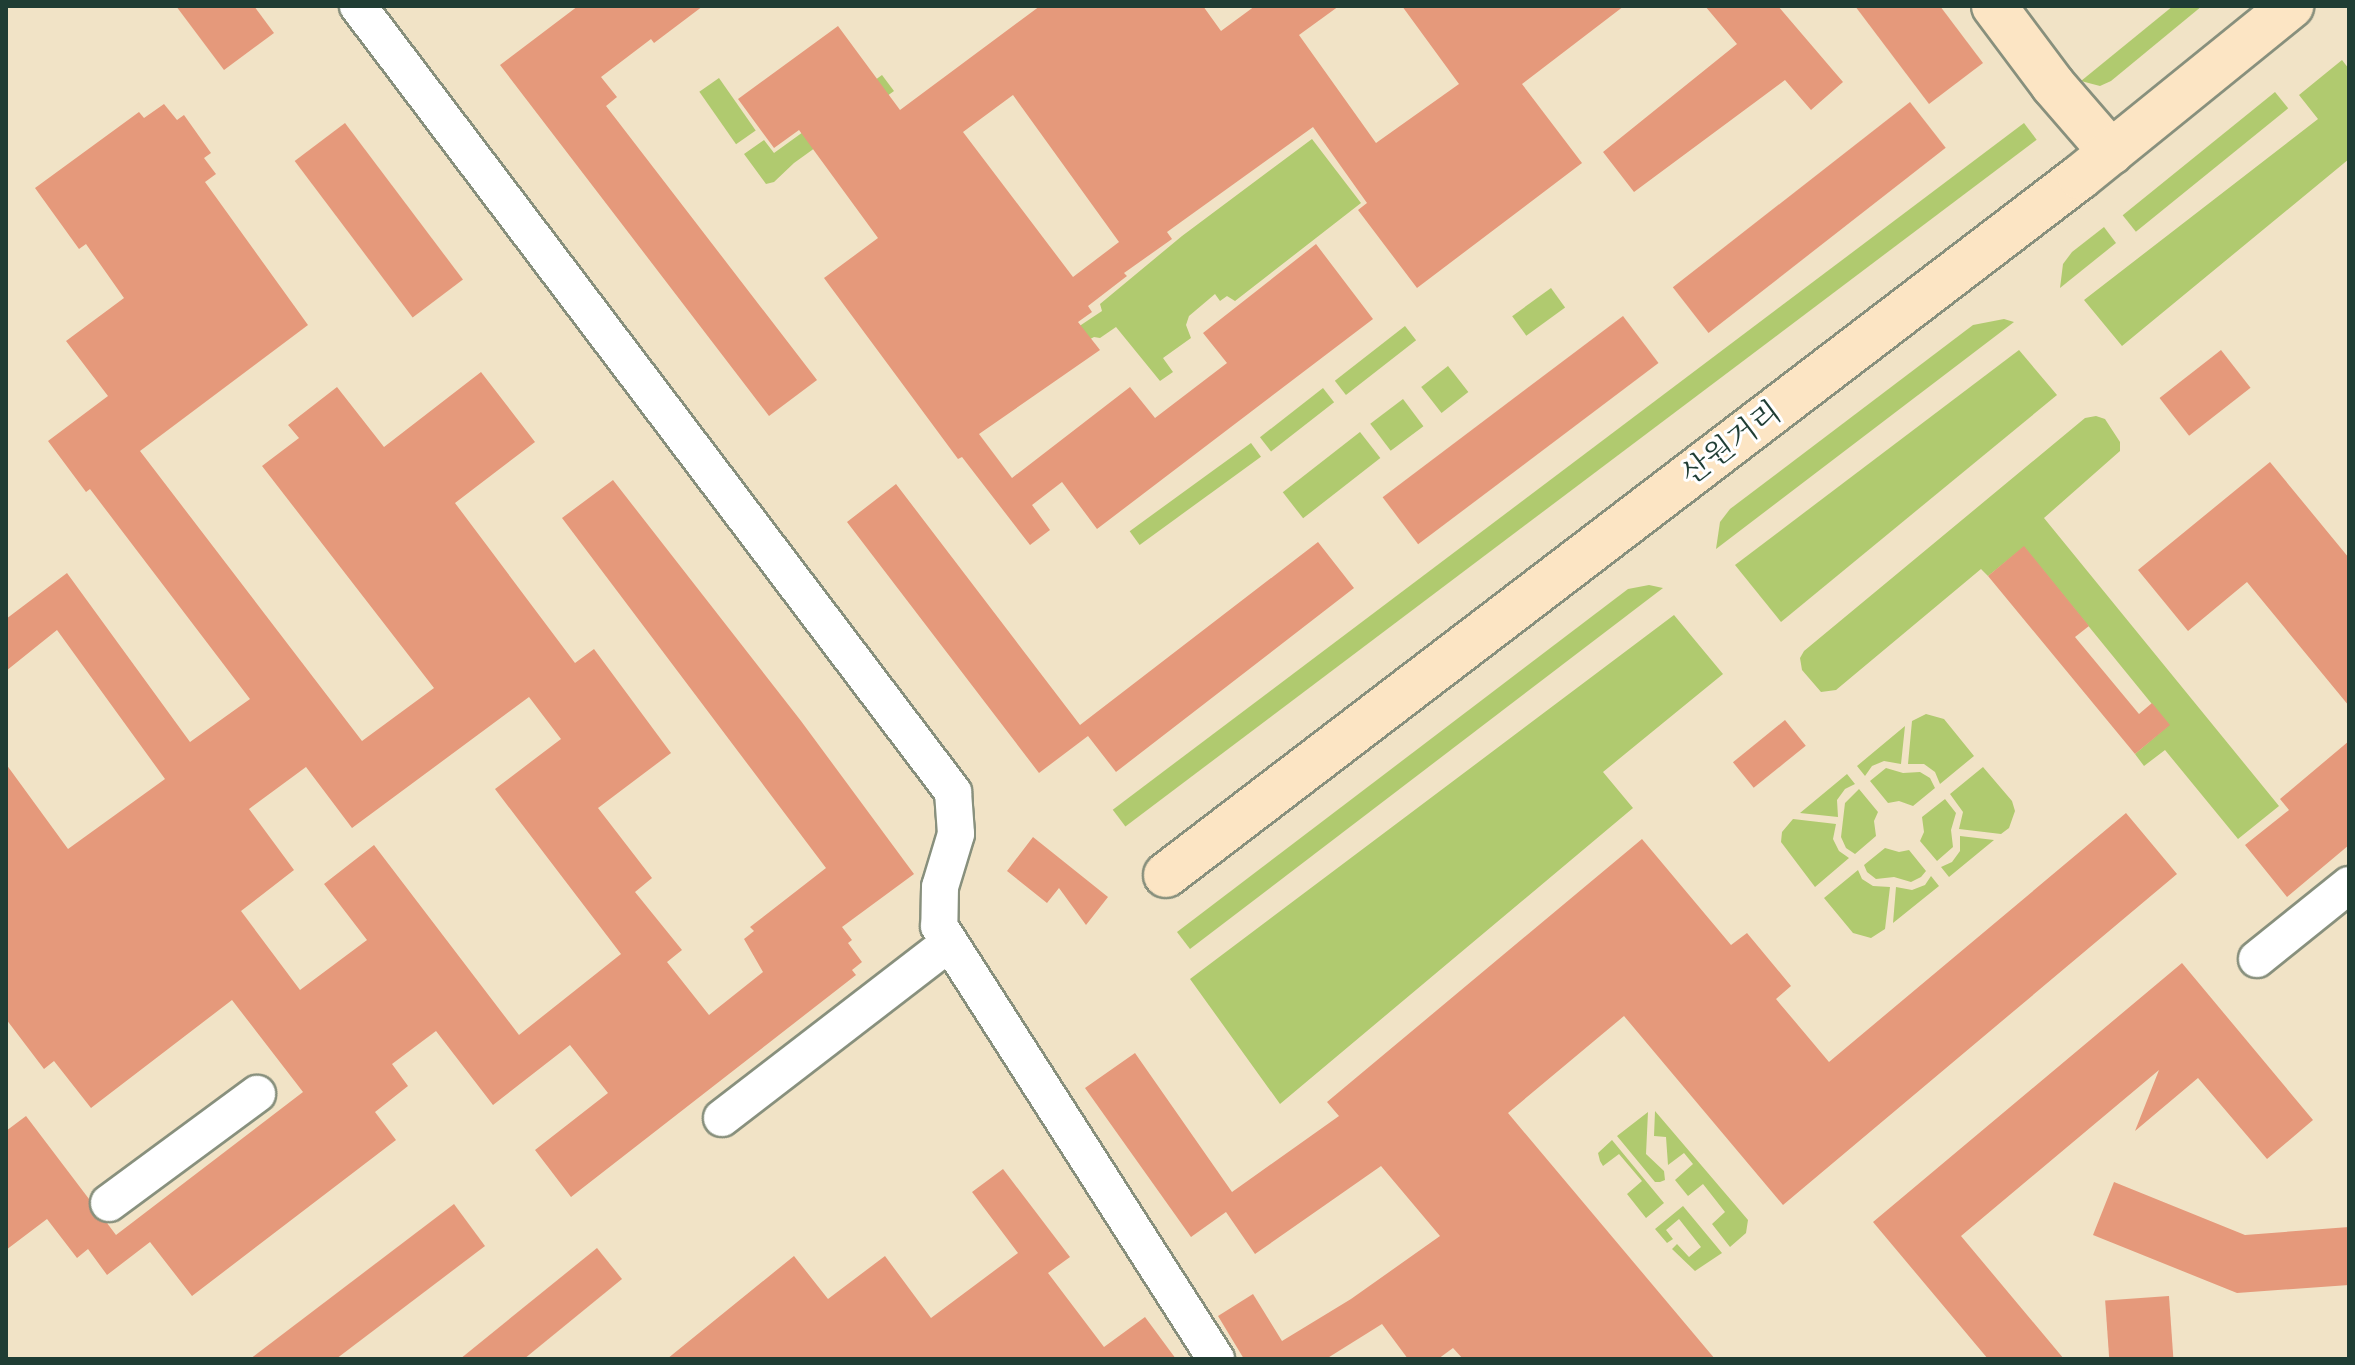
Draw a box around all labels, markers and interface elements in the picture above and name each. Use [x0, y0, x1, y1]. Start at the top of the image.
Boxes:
street label: 산원거리 [1674, 394, 1788, 492]

